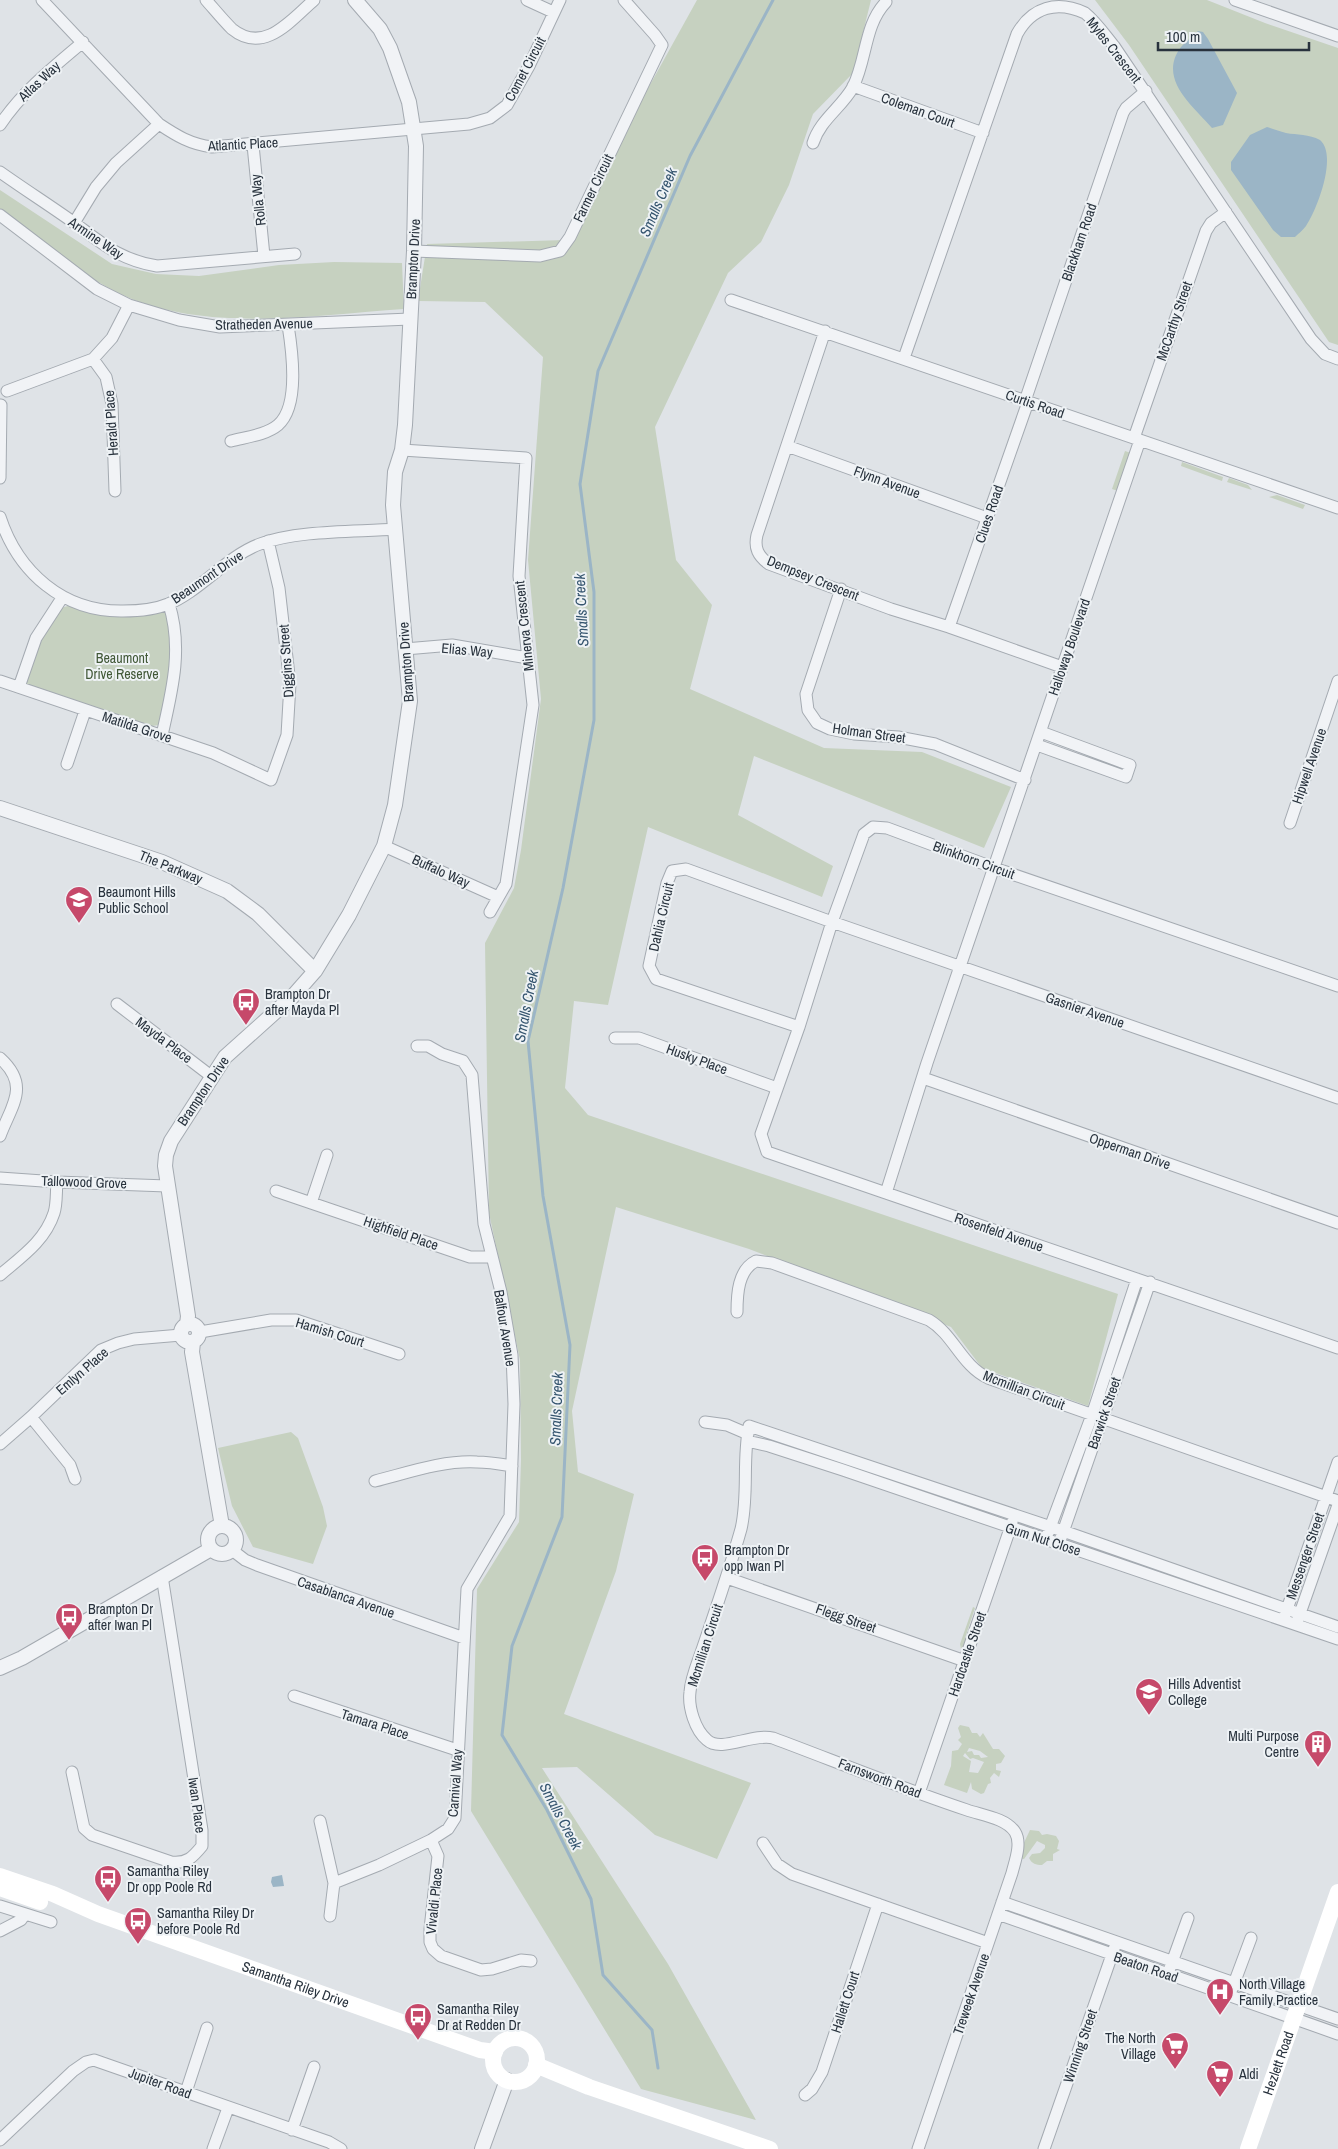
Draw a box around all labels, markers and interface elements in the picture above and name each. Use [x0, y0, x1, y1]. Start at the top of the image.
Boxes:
street label: Myles Crescent [1083, 13, 1145, 87]
scale bar [1158, 20, 1309, 52]
text: 100 m [1166, 26, 1200, 47]
street label: Comet Circuit [500, 34, 550, 104]
street label: Atlas Way [13, 57, 64, 106]
street label: Coleman Court [879, 88, 957, 132]
street label: Atlantic Place [206, 133, 279, 155]
street label: Farmer Circuit [569, 151, 617, 225]
water label: Smalls Creek [634, 163, 682, 240]
street label: Rolla Way [246, 173, 270, 227]
street label: Blackham Road [1057, 201, 1101, 283]
street label: Armine Way [64, 212, 127, 263]
street label: Brampton Drive [402, 218, 424, 300]
street label: McCarthy Street [1152, 279, 1196, 363]
street label: Stratheden Avenue [215, 314, 313, 334]
street label: Curtis Road [1003, 386, 1067, 422]
street label: Herald Place [100, 390, 122, 456]
street label: Flynn Avenue [851, 462, 923, 502]
street label: Clues Road [971, 483, 1007, 545]
street label: Beaumont Drive [168, 546, 246, 608]
street label: Dempsey Crescent [764, 551, 862, 605]
water label: Smalls Creek [569, 572, 593, 647]
street label: Minerva Crescent [510, 580, 538, 672]
street label: Halloway Boulevard [1044, 596, 1094, 698]
street label: Brampton Drive [394, 621, 418, 703]
street label: Diggins Street [274, 624, 298, 698]
street label: Elias Way [441, 639, 494, 661]
park label: Beaumont Drive Reserve [85, 649, 159, 683]
street label: Matilda Grove [100, 707, 174, 747]
street label: Holman Street [831, 719, 907, 747]
street label: Hipwell Avenue [1288, 726, 1330, 806]
street label: Blinkhorn Circuit [931, 837, 1017, 883]
street label: The Parkway [137, 846, 206, 888]
street label: Buffalo Way [409, 850, 473, 892]
street label: Dahlia Circuit [644, 881, 678, 953]
place label: Beaumont Hills Public School [98, 883, 176, 917]
school or university icon: Beaumont Hills Public School [64, 885, 94, 924]
water label: Smalls Creek [509, 967, 543, 1044]
place label: Brampton Dr after Mayda Pl [265, 985, 339, 1019]
bus stop icon: Brampton Dr after Mayda Pl [231, 987, 261, 1026]
street label: Gasnier Avenue [1043, 988, 1127, 1032]
street label: Mayda Place [132, 1013, 196, 1067]
street label: Husky Place [664, 1040, 730, 1078]
street label: Brampton Drive [173, 1053, 233, 1129]
street label: Opperman Drive [1087, 1129, 1173, 1173]
street label: Tallowood Grove [41, 1172, 127, 1192]
street label: Rosenfeld Avenue [952, 1208, 1046, 1256]
street label: Highfield Place [361, 1212, 441, 1254]
street label: Balfour Avenue [490, 1288, 520, 1368]
street label: Hamish Court [294, 1313, 366, 1351]
street label: Emlyn Place [52, 1343, 112, 1399]
street label: Mcmillian Circuit [981, 1366, 1067, 1414]
water label: Smalls Creek [544, 1371, 568, 1446]
street label: Barwick Street [1083, 1375, 1125, 1451]
street label: Messenger Street [1282, 1510, 1328, 1602]
street label: Gum Nut Close [1003, 1518, 1083, 1560]
place label: Brampton Dr opp Iwan Pl [724, 1541, 789, 1575]
bus stop icon: Brampton Dr opp Iwan Pl [690, 1543, 720, 1582]
street label: Casablanca Avenue [295, 1572, 397, 1622]
street label: Flegg Street [814, 1599, 878, 1637]
place label: Brampton Dr after Iwan Pl [88, 1600, 153, 1634]
street label: Mcmillian Circuit [683, 1601, 727, 1689]
bus stop icon: Brampton Dr after Iwan Pl [54, 1602, 84, 1641]
street label: Hardcastle Street [944, 1609, 990, 1699]
place label: Hills Adventist College [1168, 1675, 1241, 1709]
school or university icon: Hills Adventist College [1134, 1677, 1164, 1716]
street label: Tamara Place [339, 1705, 411, 1743]
place label: Multi Purpose Centre [1228, 1727, 1299, 1761]
building icon: Multi Purpose Centre [1303, 1729, 1333, 1768]
street label: Carnival Way [444, 1748, 466, 1818]
street label: Farnsworth Road [836, 1754, 924, 1802]
street label: Iwan Place [184, 1776, 210, 1834]
water label: Smalls Creek [535, 1779, 588, 1854]
place label: Samantha Riley Dr opp Poole Rd [127, 1862, 212, 1896]
bus stop icon: Samantha Riley Dr opp Poole Rd [93, 1864, 123, 1903]
street label: Vivaldi Place [422, 1867, 446, 1935]
place label: Samantha Riley Dr before Poole Rd [157, 1904, 254, 1938]
bus stop icon: Samantha Riley Dr before Poole Rd [123, 1906, 153, 1945]
street label: Beaton Road [1111, 1948, 1181, 1986]
street label: Treweek Avenue [949, 1951, 993, 2037]
street label: Samantha Riley Drive [240, 1957, 352, 2012]
street label: Hallett Court [827, 1969, 863, 2035]
place label: North Village Family Practice [1239, 1975, 1318, 2009]
hospital icon: North Village Family Practice [1205, 1977, 1235, 2016]
place label: Samantha Riley Dr at Redden Dr [437, 2000, 521, 2034]
bus stop icon: Samantha Riley Dr at Redden Dr [403, 2002, 433, 2041]
street label: Winning Street [1059, 2007, 1101, 2085]
place label: The North Village [1105, 2029, 1156, 2063]
street label: Hezlett Road [1259, 2029, 1298, 2097]
supermarket icon: The North Village [1160, 2031, 1190, 2070]
supermarket icon: Aldi [1205, 2059, 1235, 2098]
street label: Jupiter Road [126, 2063, 194, 2103]
place label: Aldi [1238, 2065, 1259, 2083]

